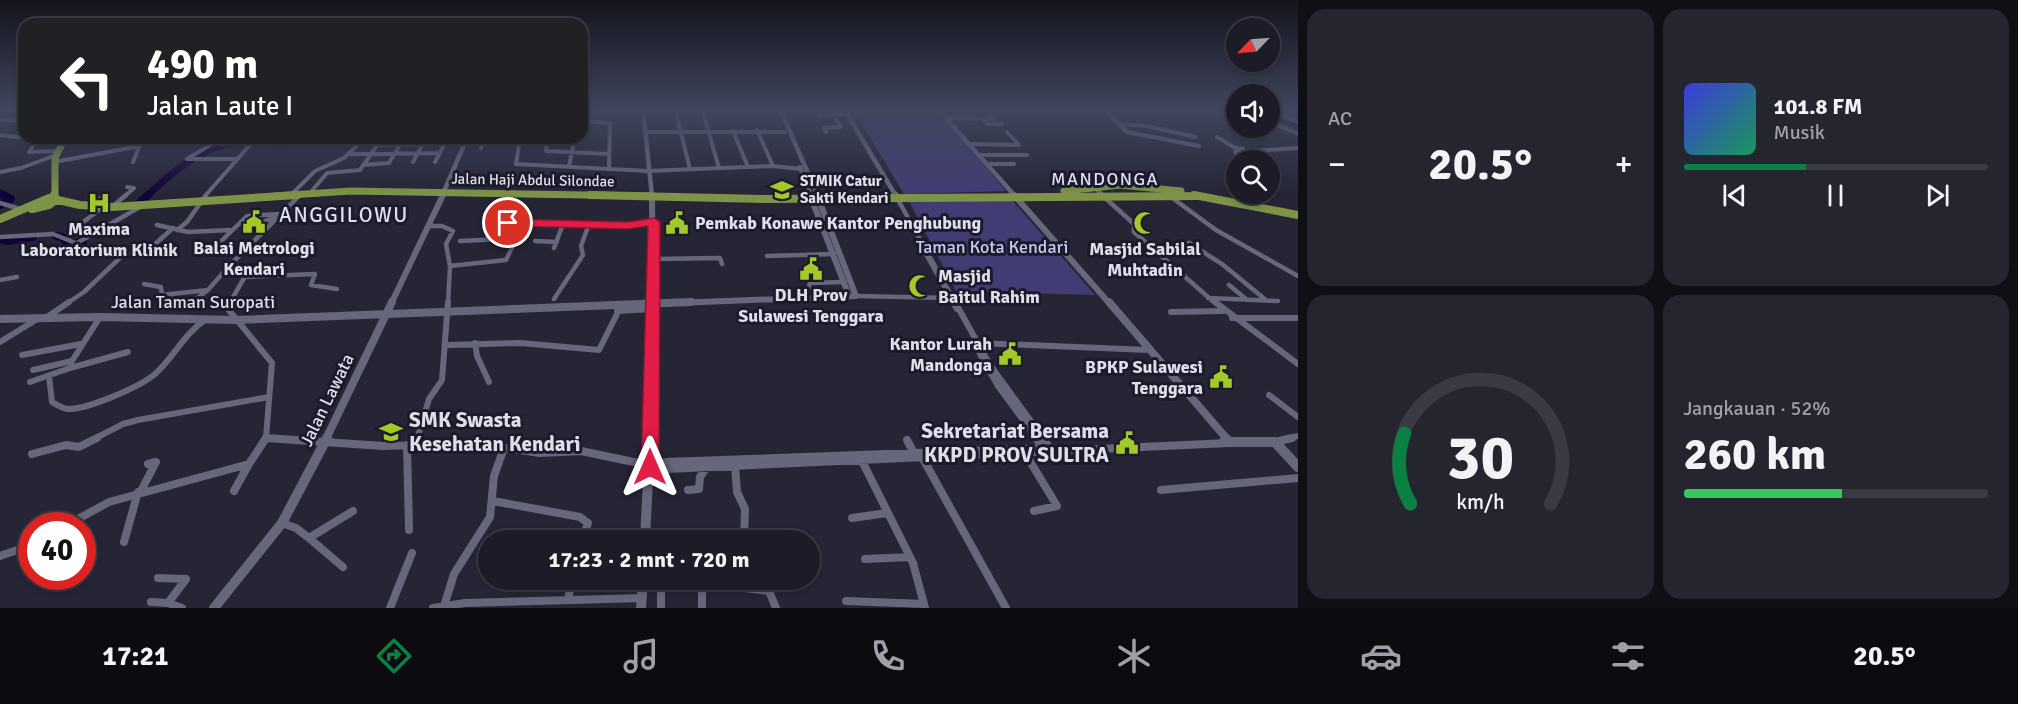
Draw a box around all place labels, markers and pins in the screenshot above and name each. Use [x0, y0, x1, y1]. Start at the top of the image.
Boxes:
place label: STMIK Catur Sakti Kendari [800, 172, 889, 207]
school or university icon: STMIK Catur Sakti Kendari [769, 177, 795, 203]
hospital icon: Maxima Laboratorium Klinik [86, 190, 112, 216]
pin [482, 197, 533, 248]
public building icon: Balai Metrologi Kendari [241, 209, 267, 235]
public building icon: Pemkab Konawe Kantor Penghubung [664, 210, 690, 236]
mosque icon: Masjid Sabilal Muhtadin [1132, 210, 1158, 236]
place label: Pemkab Konawe Kantor Penghubung [695, 212, 982, 234]
place label: Maxima Laboratorium Klinik [20, 218, 178, 261]
place label: Balai Metrologi Kendari [193, 237, 315, 280]
place label: Masjid Sabilal Muhtadin [1089, 238, 1201, 281]
public building icon: DLH Prov Sulawesi Tenggara [798, 256, 824, 282]
place label: Masjid Baitul Rahim [938, 265, 1040, 308]
mosque icon: Masjid Baitul Rahim [907, 273, 933, 299]
place label: DLH Prov Sulawesi Tenggara [738, 284, 884, 327]
place label: Kantor Lurah Mandonga [890, 333, 992, 376]
public building icon: Kantor Lurah Mandonga [997, 341, 1023, 367]
place label: BPKP Sulawesi Tenggara [1085, 356, 1203, 399]
public building icon: BPKP Sulawesi Tenggara [1208, 364, 1234, 390]
place label: SMK Swasta Kesehatan Kendari [409, 407, 581, 457]
place label: Sekretariat Bersama KKPD PROV SULTRA [921, 418, 1110, 468]
school or university icon: SMK Swasta Kesehatan Kendari [378, 419, 404, 445]
public building icon: Sekretariat Bersama KKPD PROV SULTRA [1114, 430, 1140, 456]

